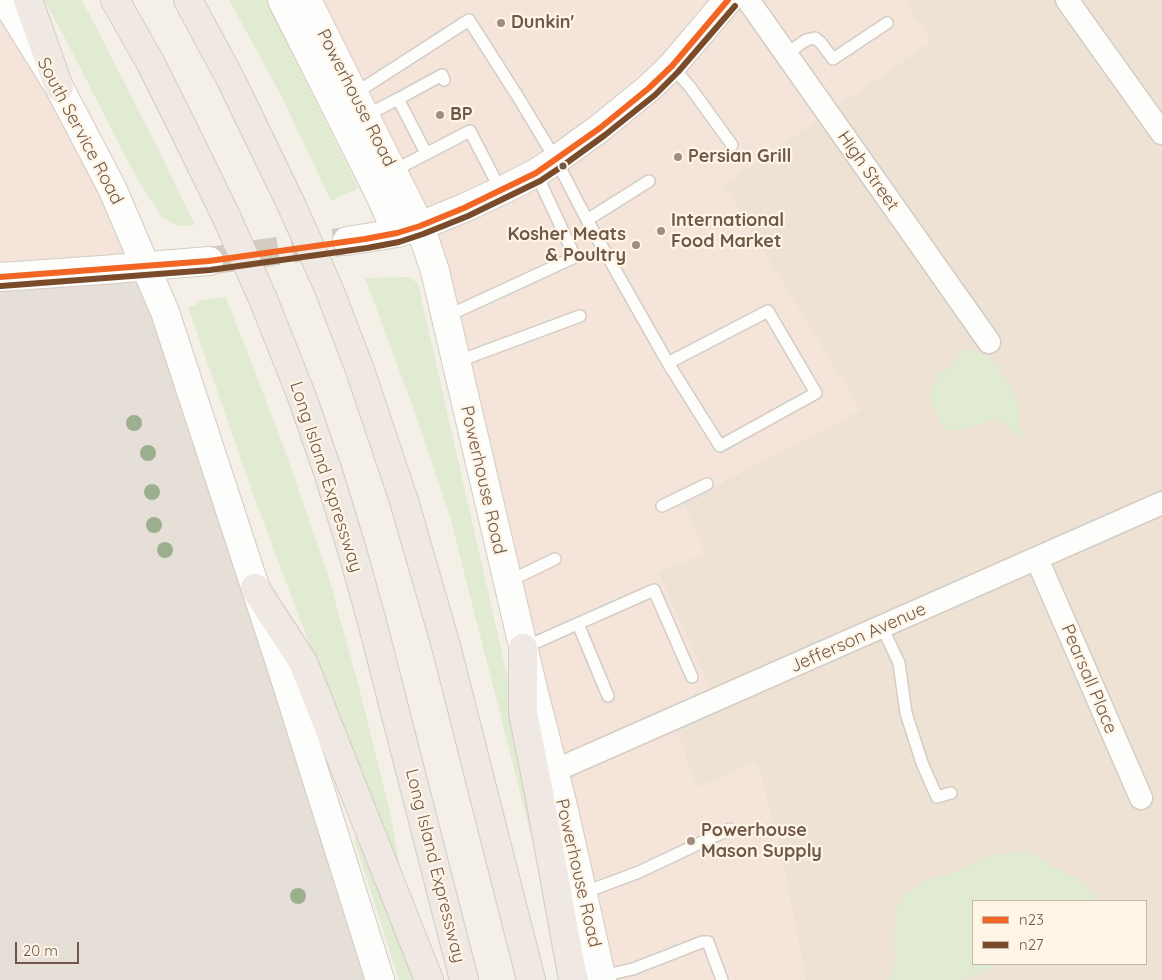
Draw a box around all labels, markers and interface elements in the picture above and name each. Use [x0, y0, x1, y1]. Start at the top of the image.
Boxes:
place label: Dunkin' [511, 12, 574, 34]
marker: Dunkin' [495, 17, 507, 29]
street label: Powerhouse Road [312, 26, 400, 170]
street label: South Service Road [32, 54, 128, 208]
place label: BP [450, 104, 473, 126]
marker: BP [434, 109, 446, 121]
street label: High Street [833, 127, 903, 215]
place label: Persian Grill [688, 146, 791, 168]
marker: Persian Grill [672, 151, 684, 163]
unlabelled marker [558, 161, 568, 171]
place label: International Food Market [671, 210, 784, 252]
place label: Kosher Meats & Poultry [508, 224, 626, 266]
marker: International Food Market [655, 225, 667, 237]
marker: Kosher Meats & Poultry [630, 239, 642, 251]
street label: Long Island Expressway [285, 379, 367, 575]
street label: Powerhouse Road [455, 404, 511, 556]
street label: Jefferson Avenue [787, 598, 929, 678]
street label: Pearsall Place [1056, 621, 1122, 737]
street label: Long Island Expressway [400, 767, 470, 965]
street label: Powerhouse Road [550, 797, 606, 949]
place label: Powerhouse Mason Supply [701, 820, 822, 862]
marker: Powerhouse Mason Supply [685, 835, 697, 847]
legend [972, 900, 1147, 965]
text: n23 [1019, 910, 1044, 929]
scale bar [18, 932, 81, 964]
text: n27 [1019, 935, 1043, 954]
text: 20 m [23, 941, 58, 960]

